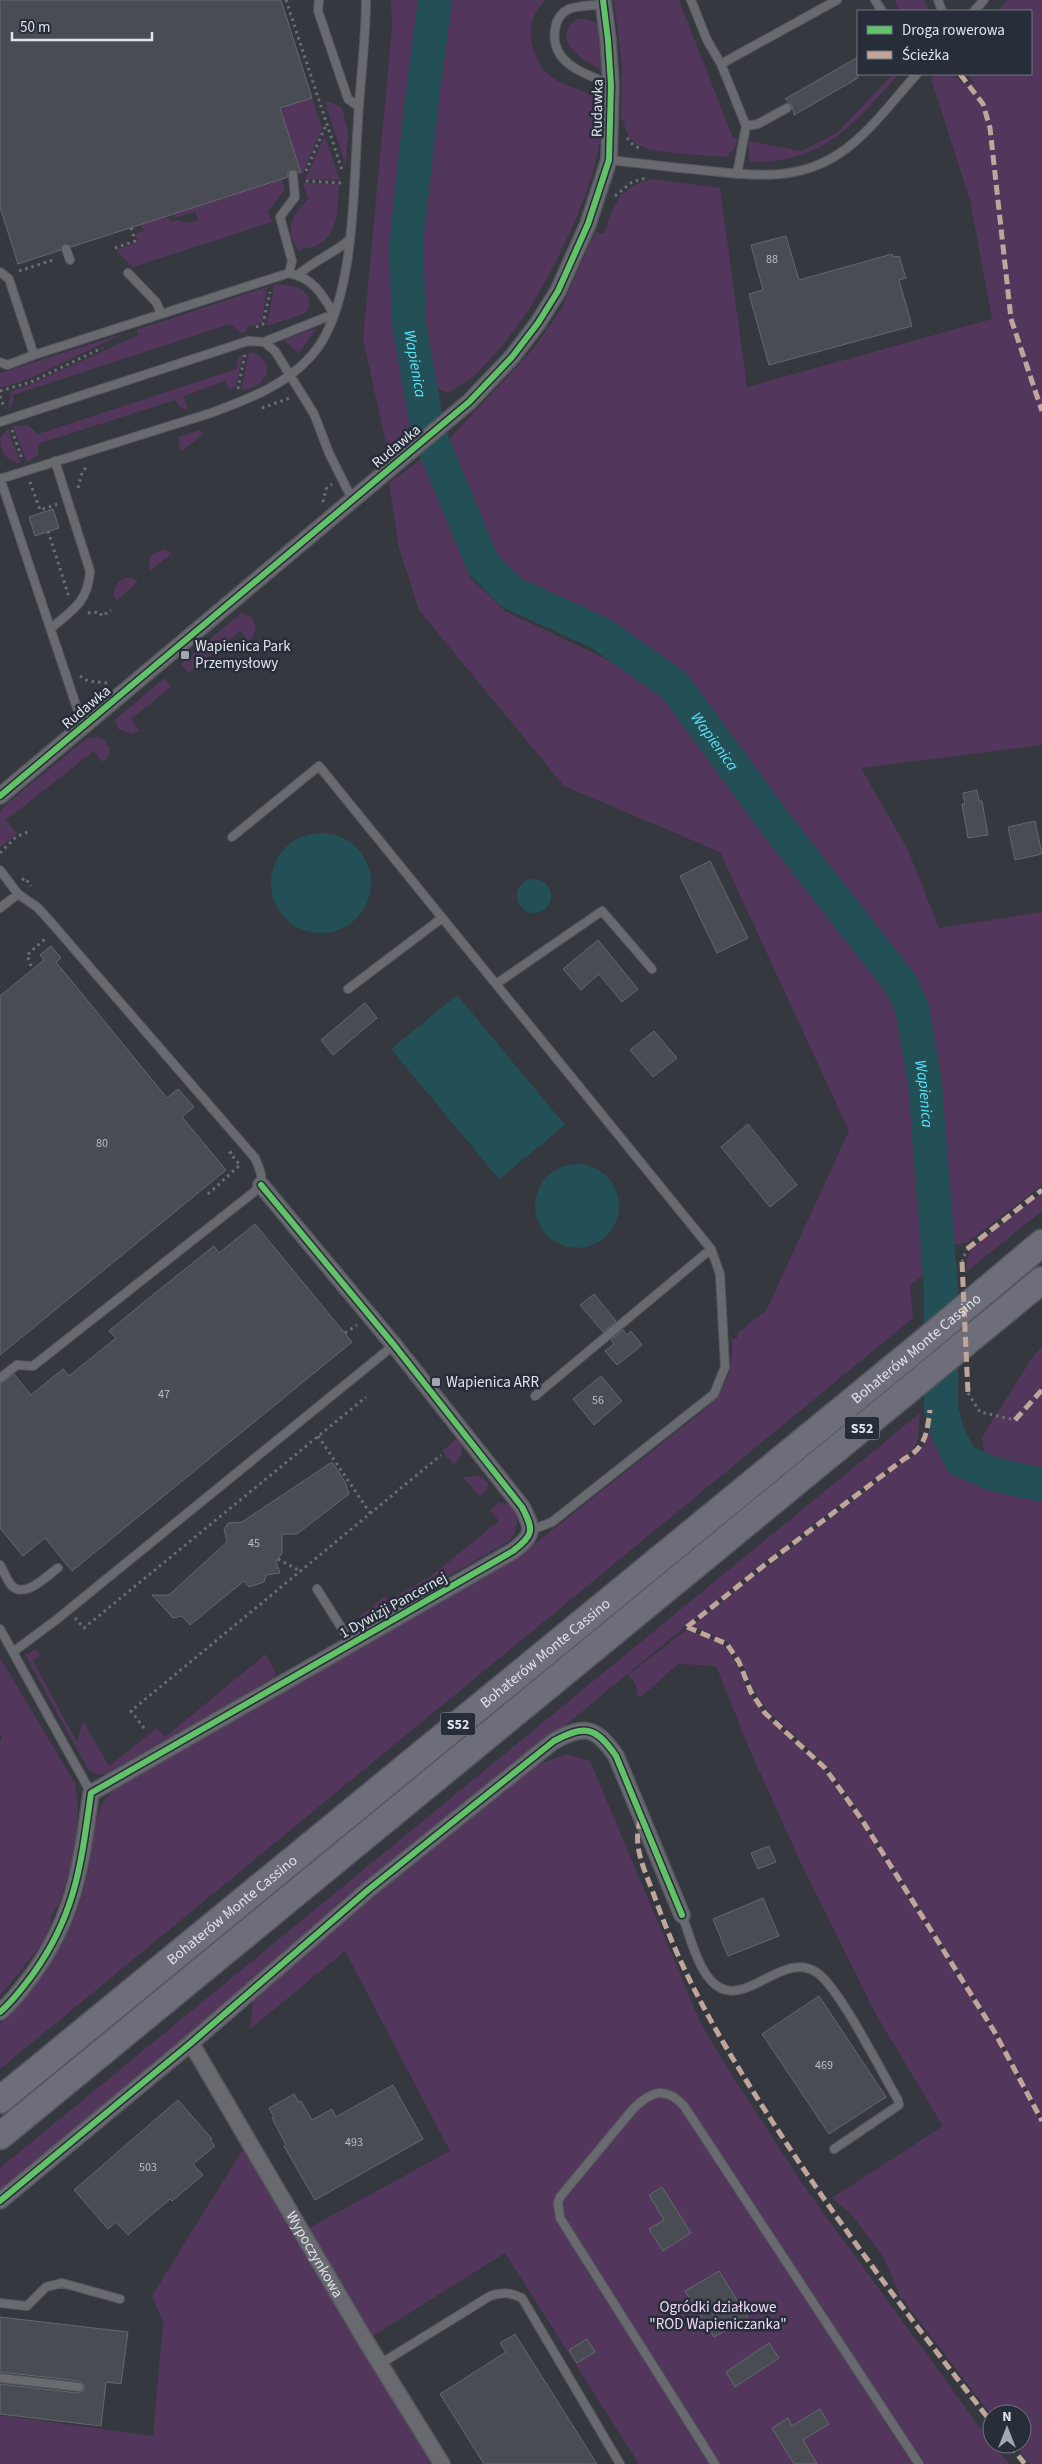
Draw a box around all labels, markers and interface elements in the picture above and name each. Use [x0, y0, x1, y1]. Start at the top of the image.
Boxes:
scale bar [12, 10, 152, 42]
legend [857, 10, 1032, 75]
text: 50 m [20, 17, 50, 38]
text: Droga rowerowa [902, 20, 1005, 41]
text: Ścieżka [902, 45, 949, 66]
street label: Rudawka [586, 79, 609, 137]
house number: 88 [766, 251, 778, 268]
water label: Wapienica [398, 328, 432, 400]
street label: Rudawka [367, 420, 425, 473]
place label: Wapienica Park Przemysłowy [195, 636, 291, 674]
marker: Wapienica Park Przemysłowy [179, 649, 191, 661]
street label: Rudawka [57, 681, 115, 734]
water label: Wapienica [685, 708, 744, 776]
water label: Wapienica [909, 1058, 938, 1129]
house number: 80 [96, 1135, 108, 1152]
street label: Bohaterów Monte Cassino [847, 1288, 986, 1409]
place label: Wapienica ARR [446, 1372, 539, 1393]
marker: Wapienica ARR [430, 1376, 442, 1388]
house number: 47 [158, 1386, 170, 1403]
house number: 56 [592, 1392, 604, 1409]
road number: S52 [844, 1416, 880, 1440]
house number: 45 [248, 1535, 260, 1552]
street label: 1 Dywizji Pancernej [336, 1567, 451, 1644]
street label: Bohaterów Monte Cassino [476, 1593, 615, 1713]
road number: S52 [440, 1712, 476, 1736]
street label: Bohaterów Monte Cassino [163, 1850, 302, 1970]
house number: 469 [815, 2057, 833, 2074]
house number: 493 [345, 2134, 363, 2151]
house number: 503 [139, 2159, 157, 2176]
street label: Wypoczynkowa [281, 2207, 348, 2302]
park label: Ogródki działkowe "ROD Wapieniczanka" [649, 2297, 787, 2335]
north arrow [982, 2404, 1032, 2454]
text: N [1002, 2407, 1012, 2427]

